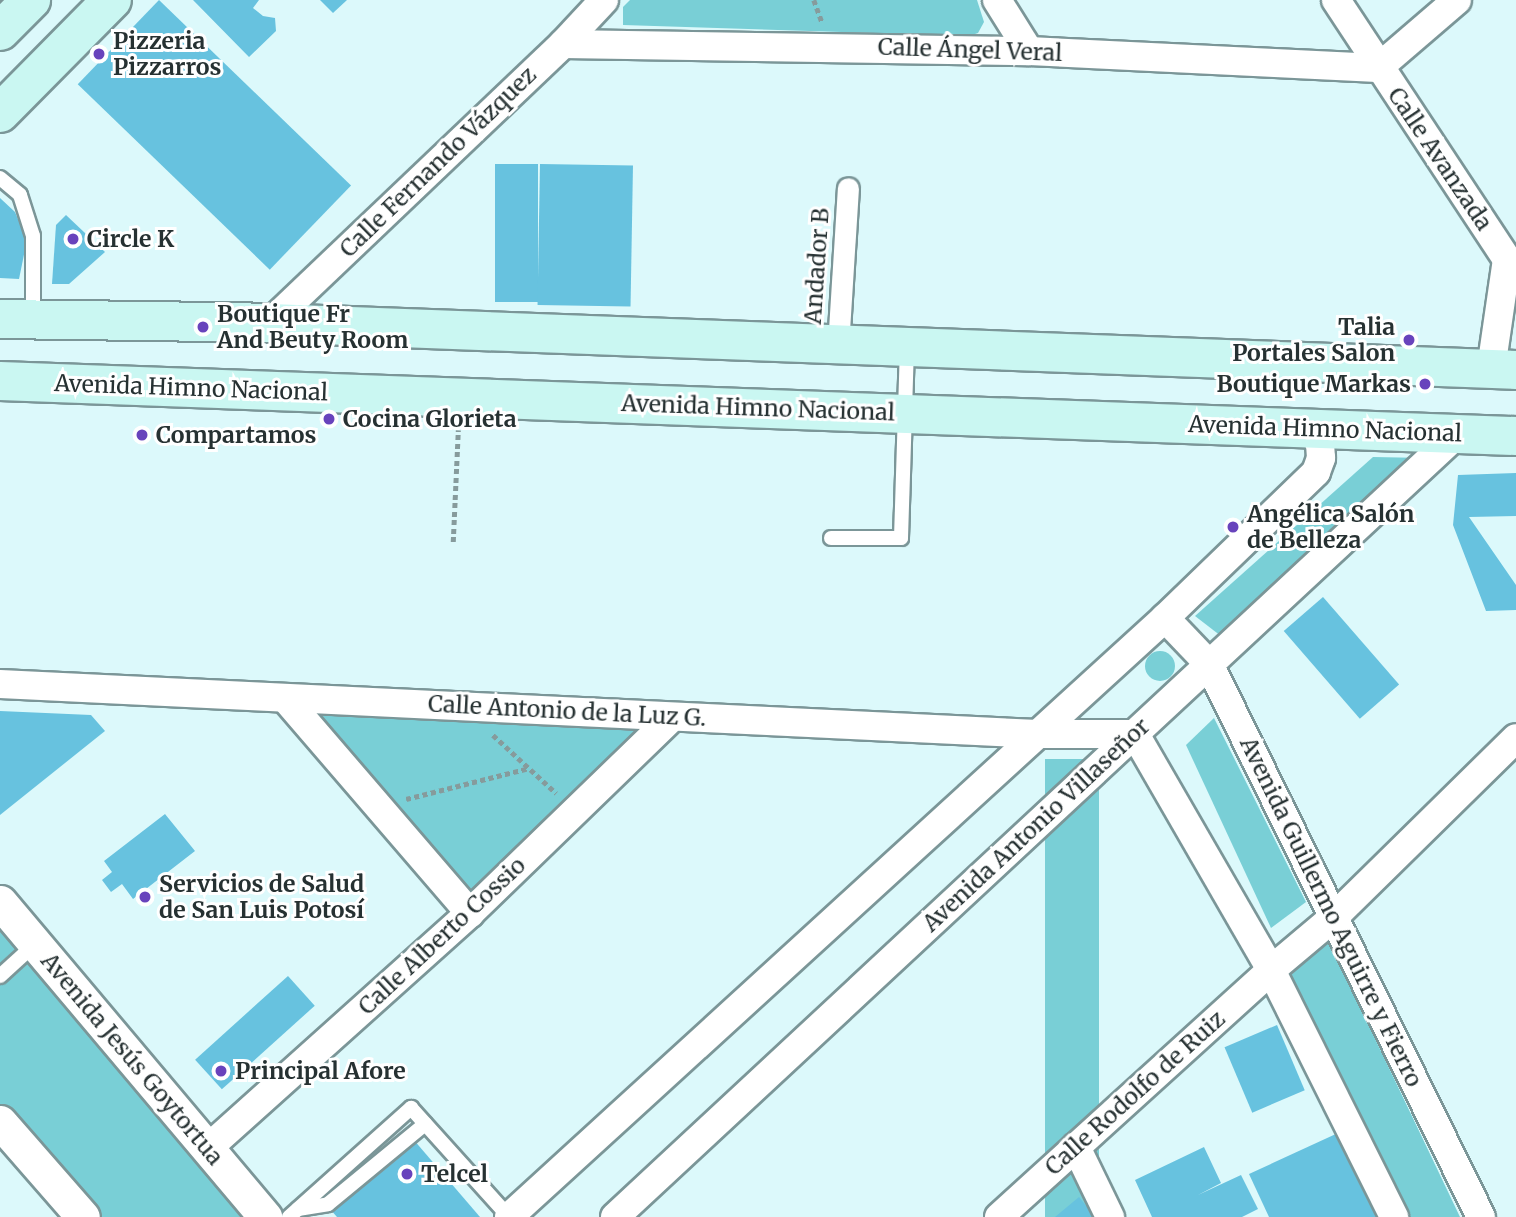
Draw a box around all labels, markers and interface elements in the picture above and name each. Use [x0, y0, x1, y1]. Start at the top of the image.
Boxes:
place label: Pizzeria Pizzarros [113, 27, 221, 81]
street label: Calle Ángel Veral [877, 33, 1063, 67]
marker: Pizzeria Pizzarros [91, 46, 107, 62]
street label: Calle Fernando Vázquez [334, 61, 542, 263]
street label: Calle Avanzada [1382, 82, 1498, 236]
street label: Andador B [799, 207, 835, 325]
place label: Circle K [87, 225, 174, 253]
marker: Circle K [65, 231, 81, 247]
place label: Boutique Fr And Beuty Room [217, 300, 408, 354]
place label: Talia Portales Salon [1232, 313, 1395, 367]
marker: Boutique Fr And Beuty Room [195, 319, 211, 335]
marker: Talia Portales Salon [1401, 332, 1417, 348]
street label: Avenida Himno Nacional [54, 369, 328, 407]
place label: Boutique Markas [1216, 370, 1411, 398]
marker: Boutique Markas [1417, 376, 1433, 392]
street label: Avenida Himno Nacional [621, 389, 895, 427]
place label: Cocina Glorieta [343, 405, 517, 433]
street label: Avenida Himno Nacional [1188, 410, 1462, 448]
marker: Cocina Glorieta [321, 411, 337, 427]
place label: Compartamos [156, 421, 316, 449]
marker: Compartamos [134, 427, 150, 443]
place label: Angélica Salón de Belleza [1247, 500, 1414, 554]
marker: Angélica Salón de Belleza [1225, 519, 1241, 535]
street label: Calle Antonio de la Luz G. [427, 690, 707, 732]
street label: Avenida Antonio Villaseñor [917, 713, 1155, 937]
street label: Avenida Guillermo Aguirre y Fierro [1234, 733, 1428, 1091]
street label: Calle Alberto Cossio [353, 852, 531, 1020]
place label: Servicios de Salud de San Luis Potosí [159, 870, 364, 924]
marker: Servicios de Salud de San Luis Potosí [137, 889, 153, 905]
street label: Avenida Jesús Goytortua [35, 947, 229, 1171]
street label: Calle Rodolfo de Ruiz [1040, 1005, 1230, 1181]
place label: Principal Afore [235, 1057, 406, 1085]
marker: Principal Afore [213, 1063, 229, 1079]
place label: Telcel [421, 1160, 488, 1188]
marker: Telcel [399, 1166, 415, 1182]

